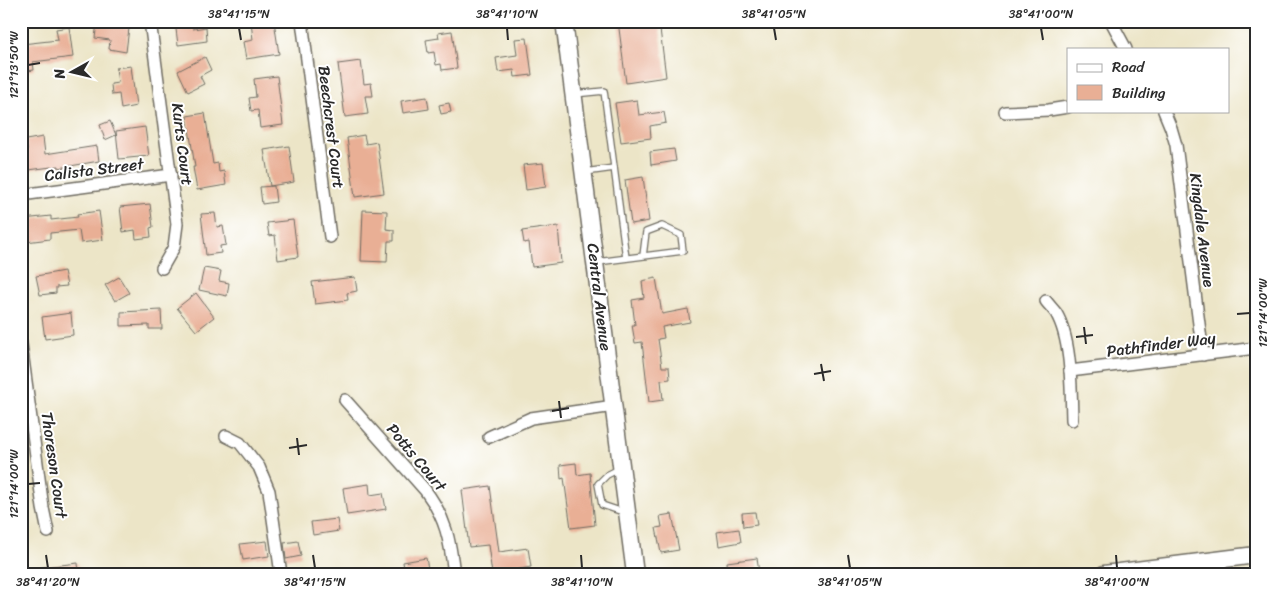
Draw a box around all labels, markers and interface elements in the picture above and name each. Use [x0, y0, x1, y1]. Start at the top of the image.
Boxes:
text: 38°41'15"N [208, 3, 271, 25]
text: 38°41'10"N [476, 3, 539, 25]
text: 38°41'05"N [742, 3, 807, 25]
text: 38°41'00"N [1009, 3, 1074, 25]
text: 121°13'50"W [3, 30, 25, 99]
north arrow [48, 48, 98, 98]
legend [1067, 48, 1230, 112]
text: Road [1112, 54, 1145, 80]
street label: Beechcrest Court [310, 64, 353, 190]
text: N [47, 67, 73, 81]
text: Building [1112, 80, 1166, 106]
street label: Kurts Court [163, 101, 202, 187]
street label: Calista Street [43, 149, 146, 190]
street label: Kingdale Avenue [1181, 171, 1224, 289]
street label: Central Avenue [579, 242, 620, 353]
text: 121°14'00"W [1252, 278, 1274, 347]
street label: Pathfinder Way [1105, 323, 1218, 366]
street label: Thoreson Court [33, 410, 76, 521]
street label: Potts Court [379, 416, 455, 499]
text: 121°14'00"W [3, 449, 25, 518]
text: 38°41'20"N [16, 571, 81, 593]
text: 38°41'15"N [284, 571, 347, 593]
text: 38°41'10"N [551, 571, 614, 593]
text: 38°41'05"N [818, 571, 883, 593]
text: 38°41'00"N [1085, 571, 1150, 593]

